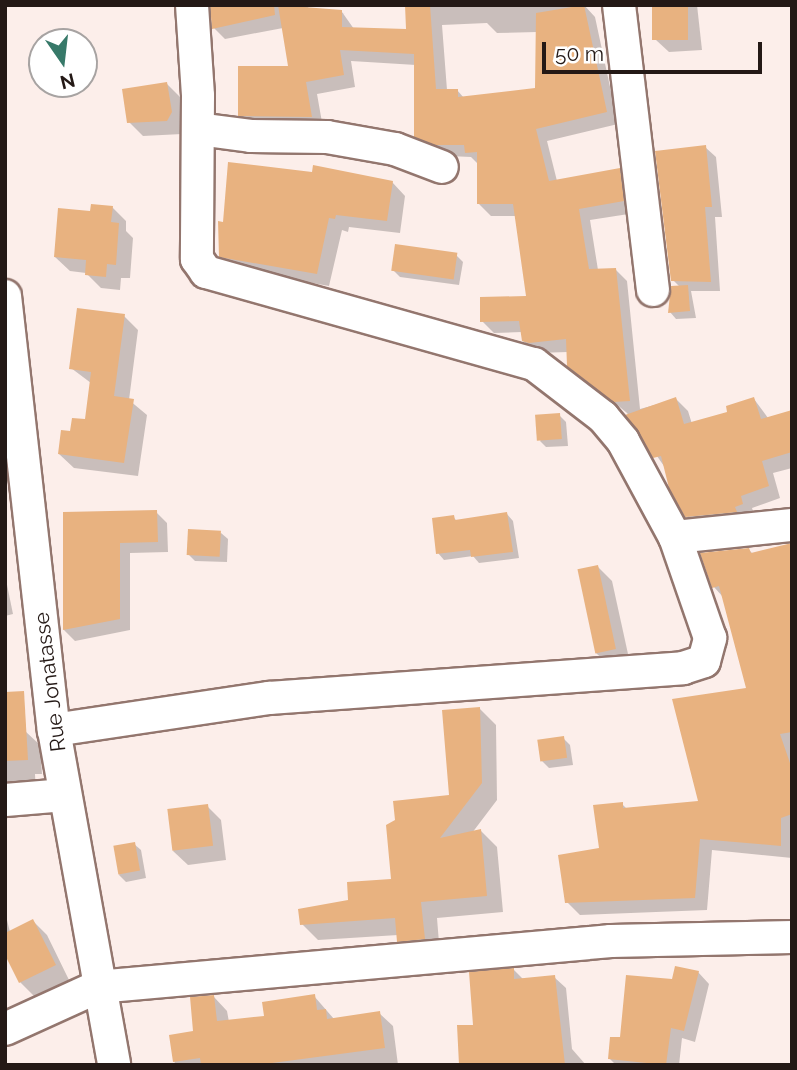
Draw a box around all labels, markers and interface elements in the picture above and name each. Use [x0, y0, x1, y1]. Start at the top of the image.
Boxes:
north arrow [28, 28, 98, 98]
scale bar [545, 28, 766, 72]
text: 50 m [555, 41, 604, 66]
text: N [58, 69, 77, 94]
street label: Rue Jonatasse [29, 611, 71, 753]

